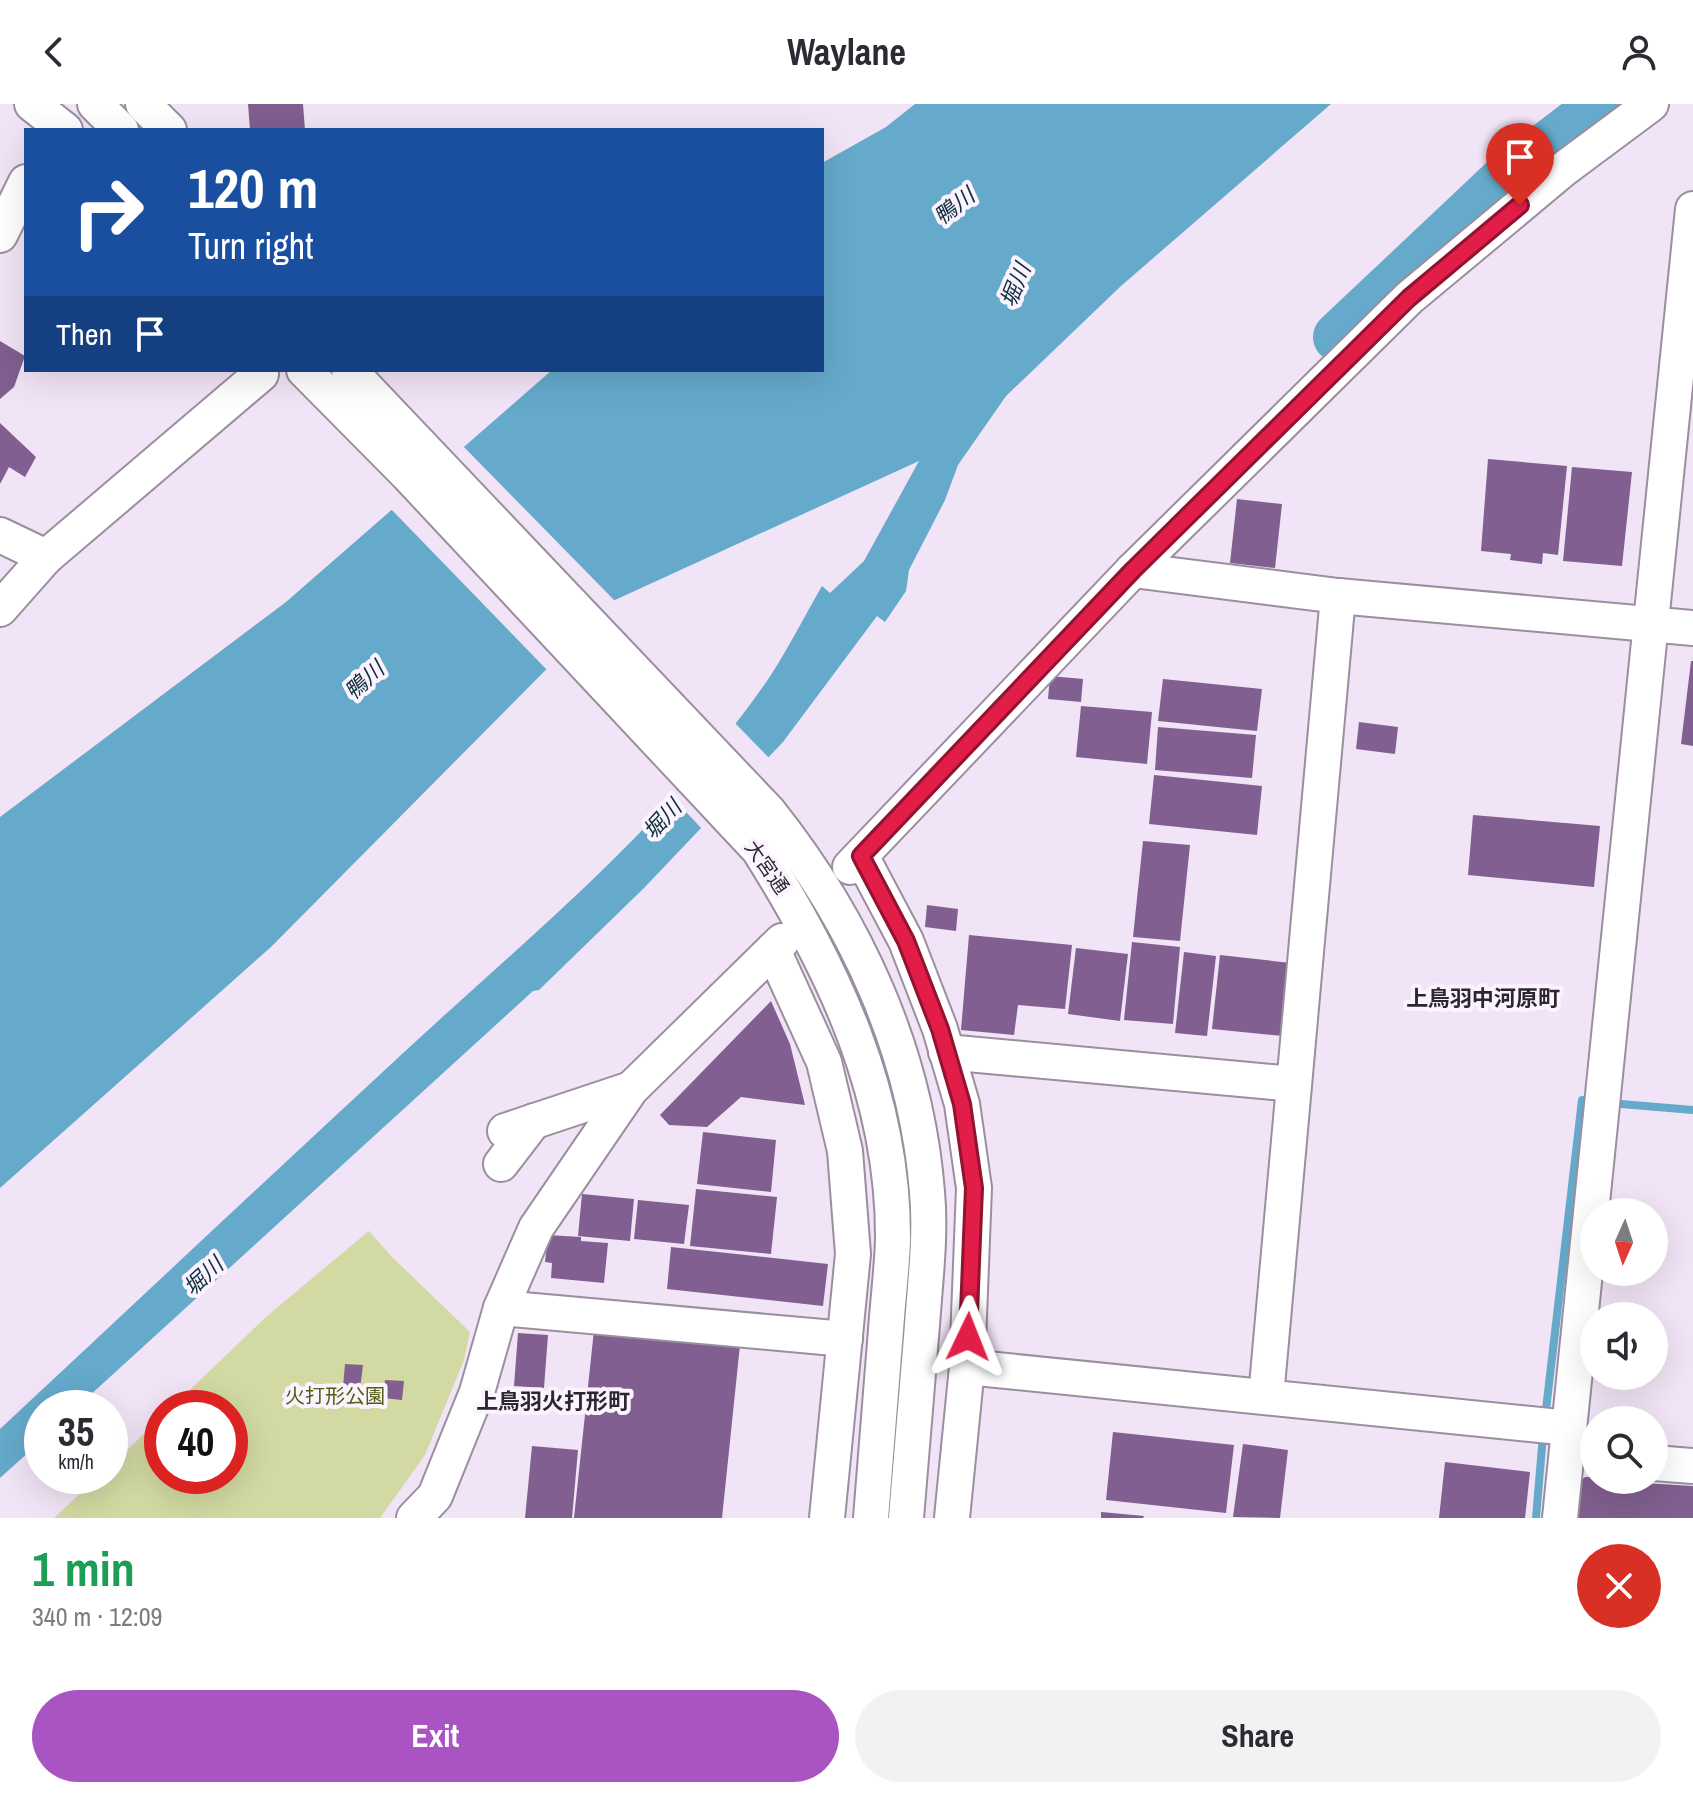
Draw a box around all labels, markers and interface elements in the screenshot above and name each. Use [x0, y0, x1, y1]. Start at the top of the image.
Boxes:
text: Waylane [787, 28, 906, 76]
icon: back [32, 30, 76, 74]
icon: person [1617, 30, 1661, 74]
pin [1486, 123, 1554, 205]
icon: arrive [1498, 135, 1542, 179]
text: 120 m [188, 150, 318, 225]
icon: right [56, 160, 160, 264]
water label: 鴨川 [927, 179, 982, 231]
text: Turn right [188, 222, 313, 270]
water label: 堀川 [993, 257, 1038, 311]
icon: arrive [128, 312, 172, 356]
text: Then [56, 314, 112, 354]
water label: 鴨川 [338, 653, 392, 706]
water label: 堀川 [636, 791, 689, 845]
street label: 大宮通 [739, 834, 796, 899]
district label: 上鳥羽中河原町 [1406, 983, 1560, 1013]
north arrow [1580, 1198, 1668, 1286]
map controls [1580, 1198, 1668, 1494]
water label: 堀川 [177, 1249, 231, 1302]
position arrow [926, 1295, 1010, 1379]
button: sound [1580, 1302, 1668, 1390]
park label: 火打形公園 [285, 1382, 385, 1409]
district label: 上鳥羽火打形町 [476, 1386, 630, 1416]
speed limit sign: 40 [144, 1390, 248, 1494]
text: 35 [58, 1405, 94, 1458]
button: search [1580, 1406, 1668, 1494]
text: km/h [58, 1448, 94, 1475]
text: 1 min [32, 1536, 135, 1601]
button: close [1577, 1544, 1661, 1628]
text: 340 m · 12:09 [32, 1599, 162, 1634]
button: Exit [32, 1690, 839, 1782]
button: Share [855, 1690, 1661, 1782]

